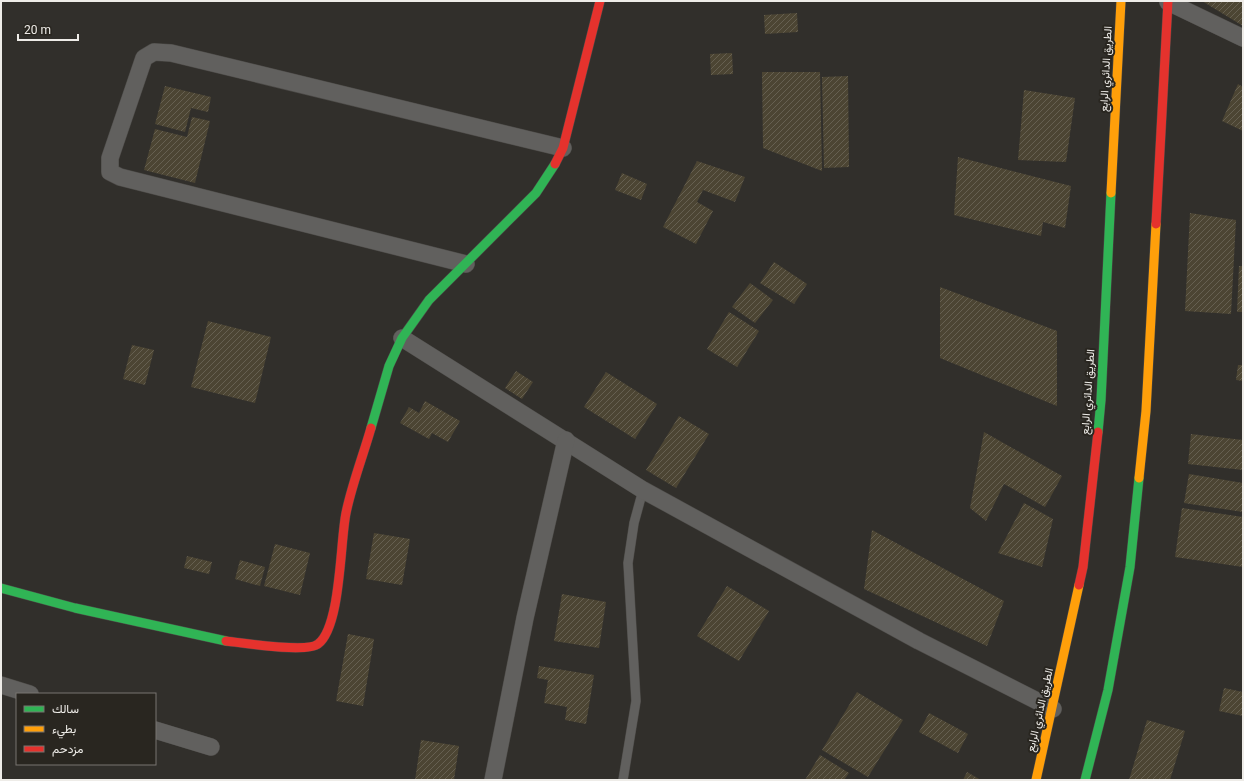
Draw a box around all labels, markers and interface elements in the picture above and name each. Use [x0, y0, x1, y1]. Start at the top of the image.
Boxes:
scale bar [18, 16, 78, 42]
text: 20 m [24, 23, 51, 37]
street label: الطريق الدائري الرابع [1097, 26, 1118, 112]
street label: الطريق الدائري الرابع [1079, 349, 1100, 436]
street label: الطريق الدائري الرابع [1024, 667, 1059, 754]
legend [16, 693, 156, 765]
text: سالك [52, 702, 79, 716]
text: بطيء [52, 722, 76, 739]
text: مزدحم [52, 742, 83, 757]

